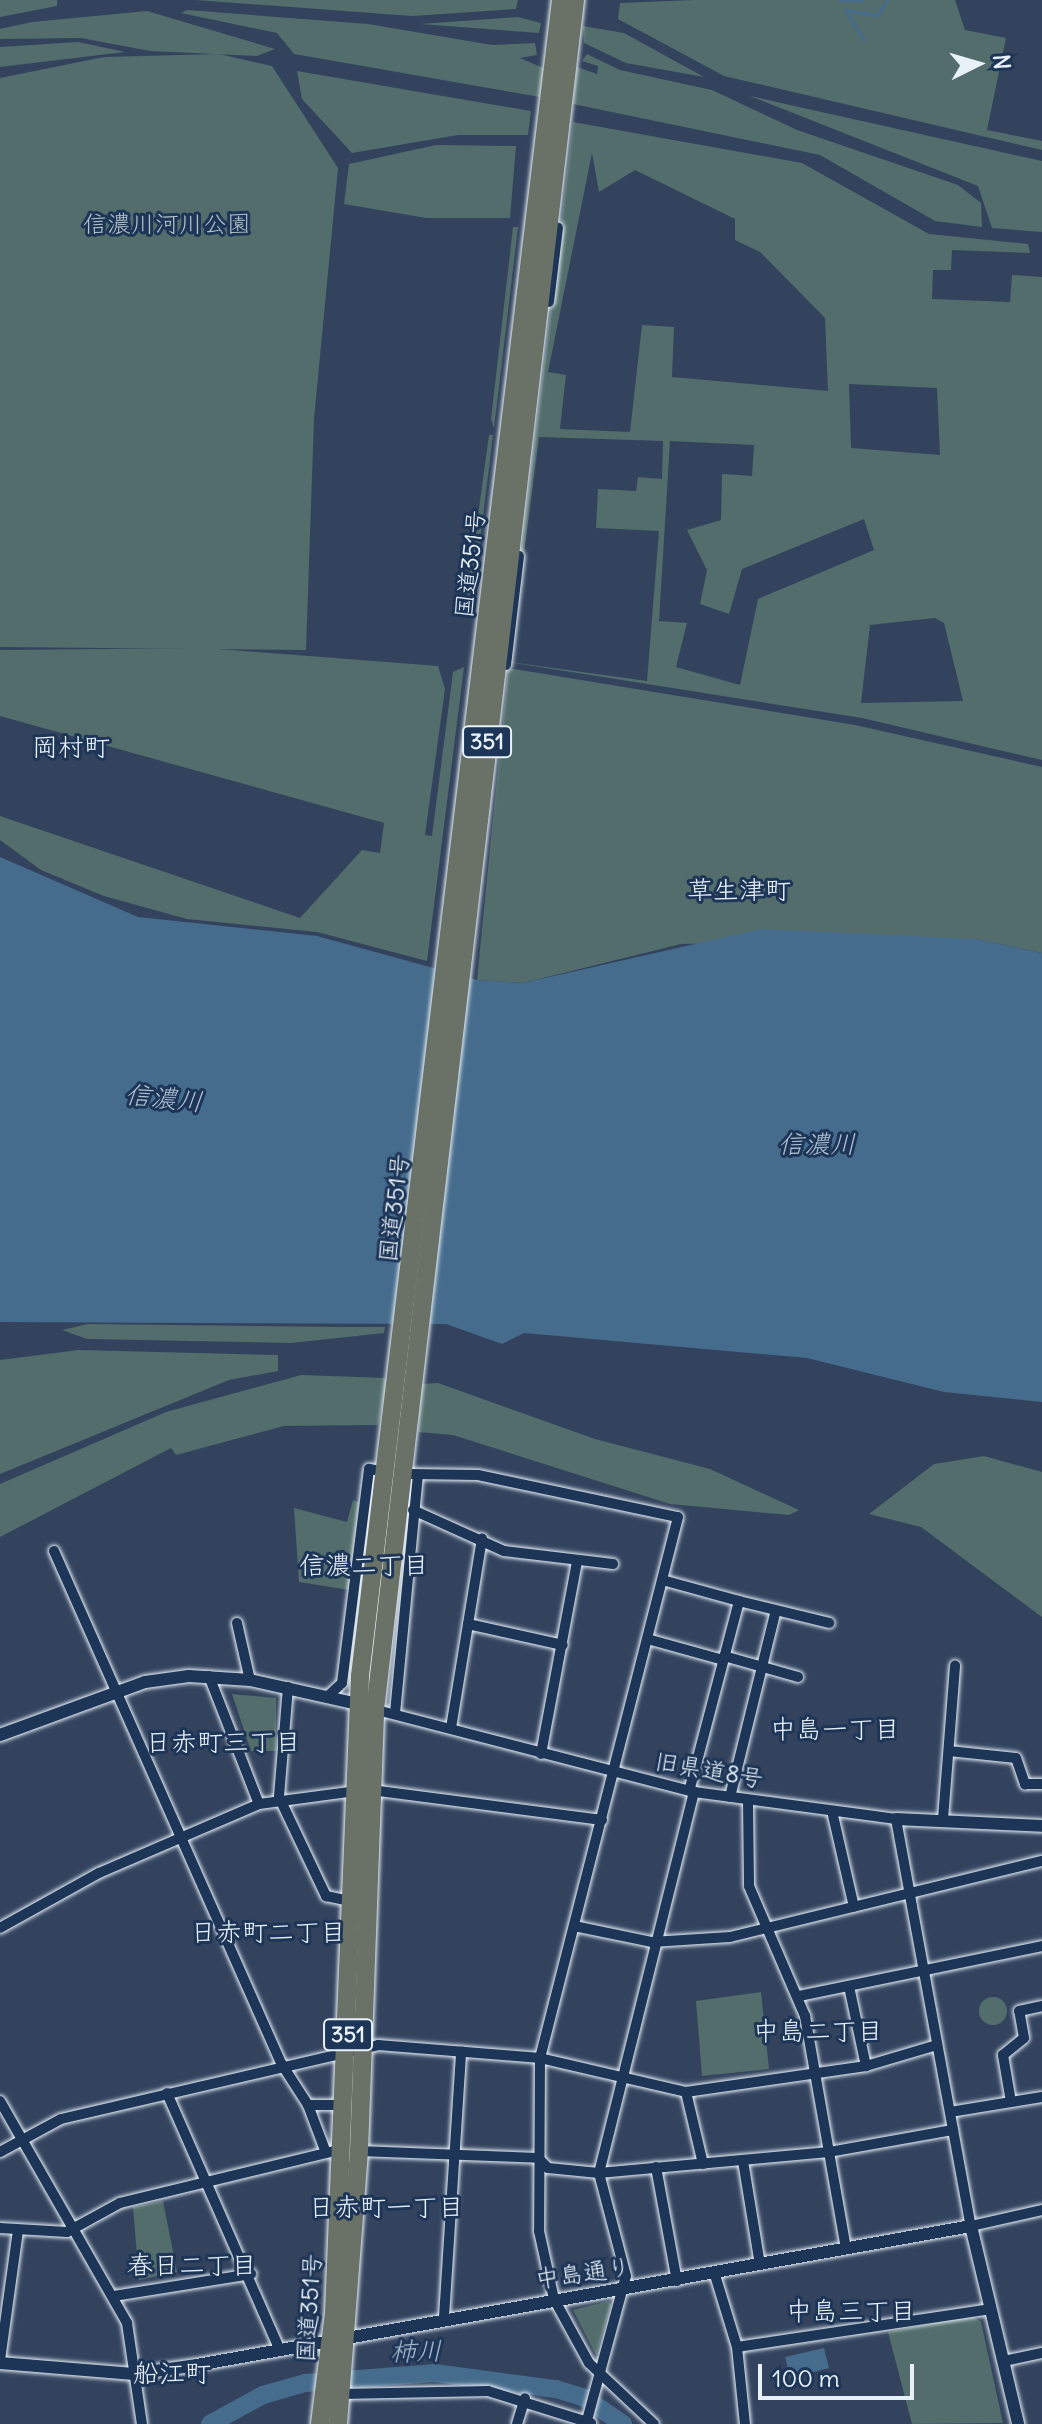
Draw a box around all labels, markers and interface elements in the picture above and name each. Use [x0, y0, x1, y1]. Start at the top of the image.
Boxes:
north arrow [938, 24, 1018, 104]
text: N [987, 53, 1017, 71]
park label: 信濃川河川公園 [83, 210, 251, 238]
street label: 国道351号 [449, 508, 491, 620]
road number: 351 [461, 724, 513, 760]
district label: 岡村町 [32, 731, 110, 763]
district label: 草生津町 [687, 874, 791, 906]
water label: 信濃川 [124, 1078, 204, 1118]
water label: 信濃川 [778, 1128, 856, 1160]
street label: 国道351号 [373, 1152, 415, 1264]
district label: 信濃二丁目 [299, 1549, 429, 1581]
district label: 中島一丁目 [770, 1713, 900, 1745]
district label: 日赤町三丁目 [145, 1726, 301, 1758]
street label: 旧県道8号 [652, 1746, 766, 1794]
district label: 日赤町二丁目 [190, 1916, 346, 1948]
district label: 中島二丁目 [753, 2015, 883, 2047]
road number: 351 [322, 2017, 374, 2053]
district label: 日赤町一丁目 [308, 2191, 464, 2223]
district label: 春日二丁目 [127, 2249, 257, 2281]
street label: 中島通り [533, 2252, 633, 2294]
street label: 国道351号 [291, 2253, 327, 2363]
district label: 中島三丁目 [786, 2295, 916, 2327]
water label: 柿川 [390, 2335, 442, 2367]
scale bar [762, 2348, 918, 2398]
district label: 船江町 [133, 2357, 211, 2389]
text: 100 m [772, 2363, 840, 2393]

